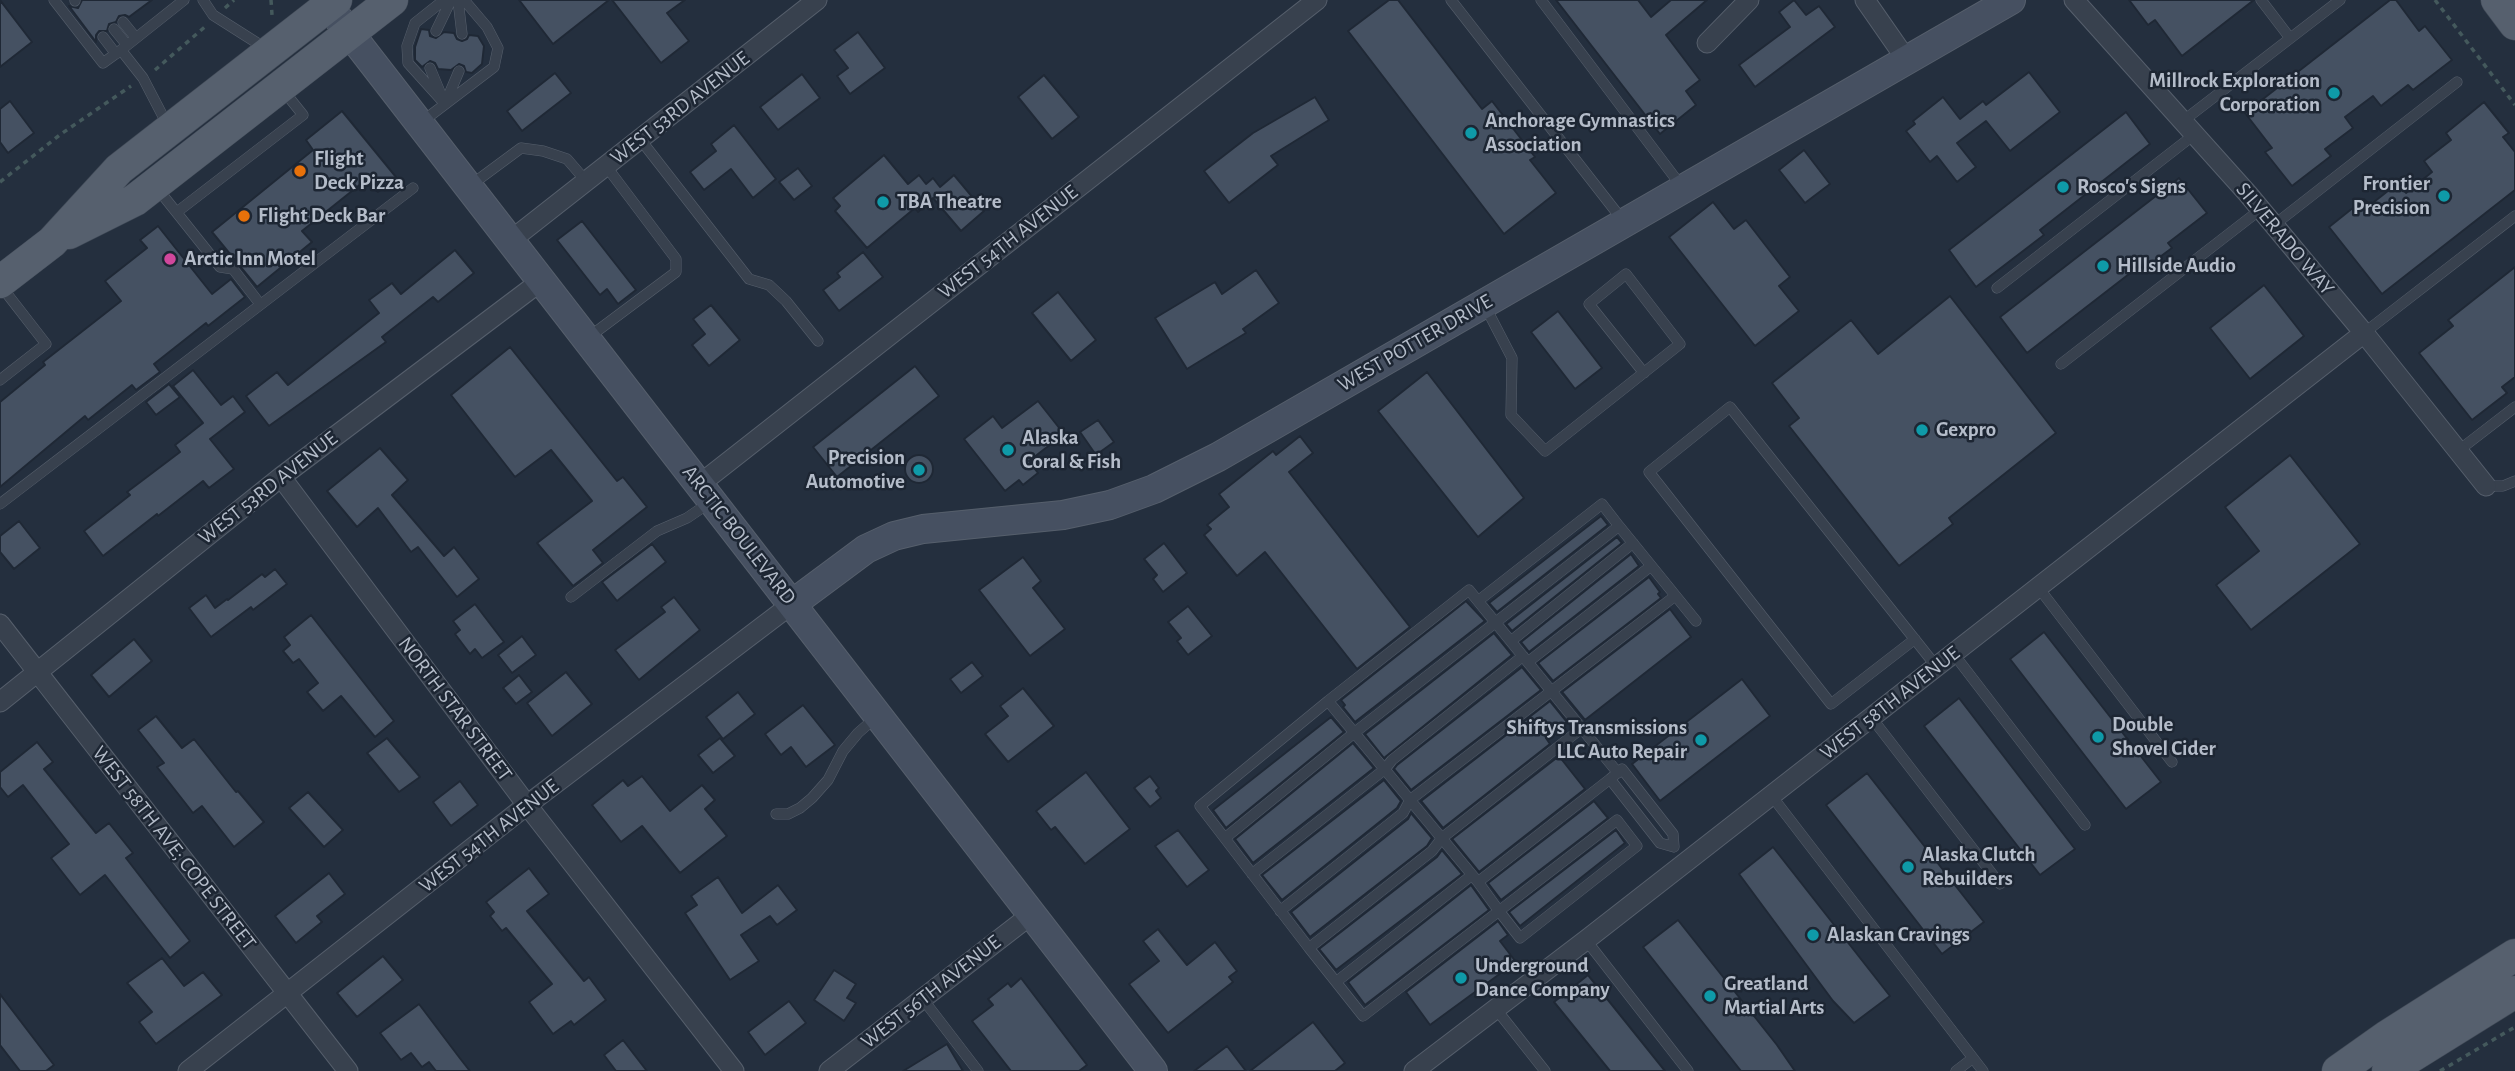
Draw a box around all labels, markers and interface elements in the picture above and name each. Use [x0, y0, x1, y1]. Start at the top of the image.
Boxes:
street label: WEST 53RD AVENUE [605, 46, 755, 170]
place label: Millrock Exploration Corporation [2149, 68, 2320, 118]
marker: Millrock Exploration Corporation [2326, 85, 2342, 101]
place label: Anchorage Gymnastics Association [1485, 108, 1675, 158]
marker: Anchorage Gymnastics Association [1463, 125, 1479, 141]
place label: Flight Deck Pizza [314, 146, 404, 196]
marker: Flight Deck Pizza [292, 163, 308, 179]
place label: Frontier Precision [2353, 171, 2430, 221]
place label: Rosco's Signs [2077, 174, 2186, 200]
street label: SILVERADO WAY [2230, 177, 2340, 301]
marker: Rosco's Signs [2055, 179, 2071, 195]
street label: WEST 54TH AVENUE [933, 180, 1083, 304]
marker: Frontier Precision [2436, 188, 2452, 204]
place label: TBA Theatre [897, 189, 1002, 215]
marker: TBA Theatre [875, 194, 891, 210]
place label: Flight Deck Bar [258, 203, 385, 229]
marker: Flight Deck Bar [236, 208, 252, 224]
place label: Arctic Inn Motel [184, 246, 316, 272]
marker: Arctic Inn Motel [162, 251, 178, 267]
place label: Hillside Audio [2117, 253, 2236, 279]
marker: Hillside Audio [2095, 258, 2111, 274]
street label: WEST POTTER DRIVE [1333, 289, 1497, 397]
place label: Gexpro [1936, 417, 1996, 443]
marker: Gexpro [1914, 422, 1930, 438]
place label: Alaska Coral & Fish [1022, 425, 1121, 475]
street label: WEST 53RD AVENUE [193, 426, 343, 550]
marker: Alaska Coral & Fish [1000, 442, 1016, 458]
place label: Precision Automotive [806, 445, 905, 495]
street label: ARCTIC BOULEVARD [677, 460, 801, 610]
marker: Precision Automotive [911, 462, 927, 478]
street label: NORTH STAR STREET [392, 632, 518, 786]
street label: WEST 58TH AVENUE [1815, 641, 1965, 765]
place label: Double Shovel Cider [2112, 712, 2216, 762]
place label: Shiftys Transmissions LLC Auto Repair [1506, 715, 1687, 765]
marker: Double Shovel Cider [2090, 729, 2106, 745]
marker: Shiftys Transmissions LLC Auto Repair [1693, 732, 1709, 748]
street label: WEST 58TH AVE; COPE STREET [87, 741, 261, 955]
street label: WEST 54TH AVENUE [414, 774, 564, 898]
place label: Alaska Clutch Rebuilders [1922, 842, 2035, 892]
marker: Alaska Clutch Rebuilders [1900, 859, 1916, 875]
place label: Alaskan Cravings [1827, 922, 1970, 948]
marker: Alaskan Cravings [1805, 927, 1821, 943]
street label: WEST 56TH AVENUE [856, 930, 1006, 1054]
place label: Underground Dance Company [1475, 953, 1610, 1003]
marker: Underground Dance Company [1453, 970, 1469, 986]
place label: Greatland Martial Arts [1724, 971, 1824, 1021]
marker: Greatland Martial Arts [1702, 988, 1718, 1004]

